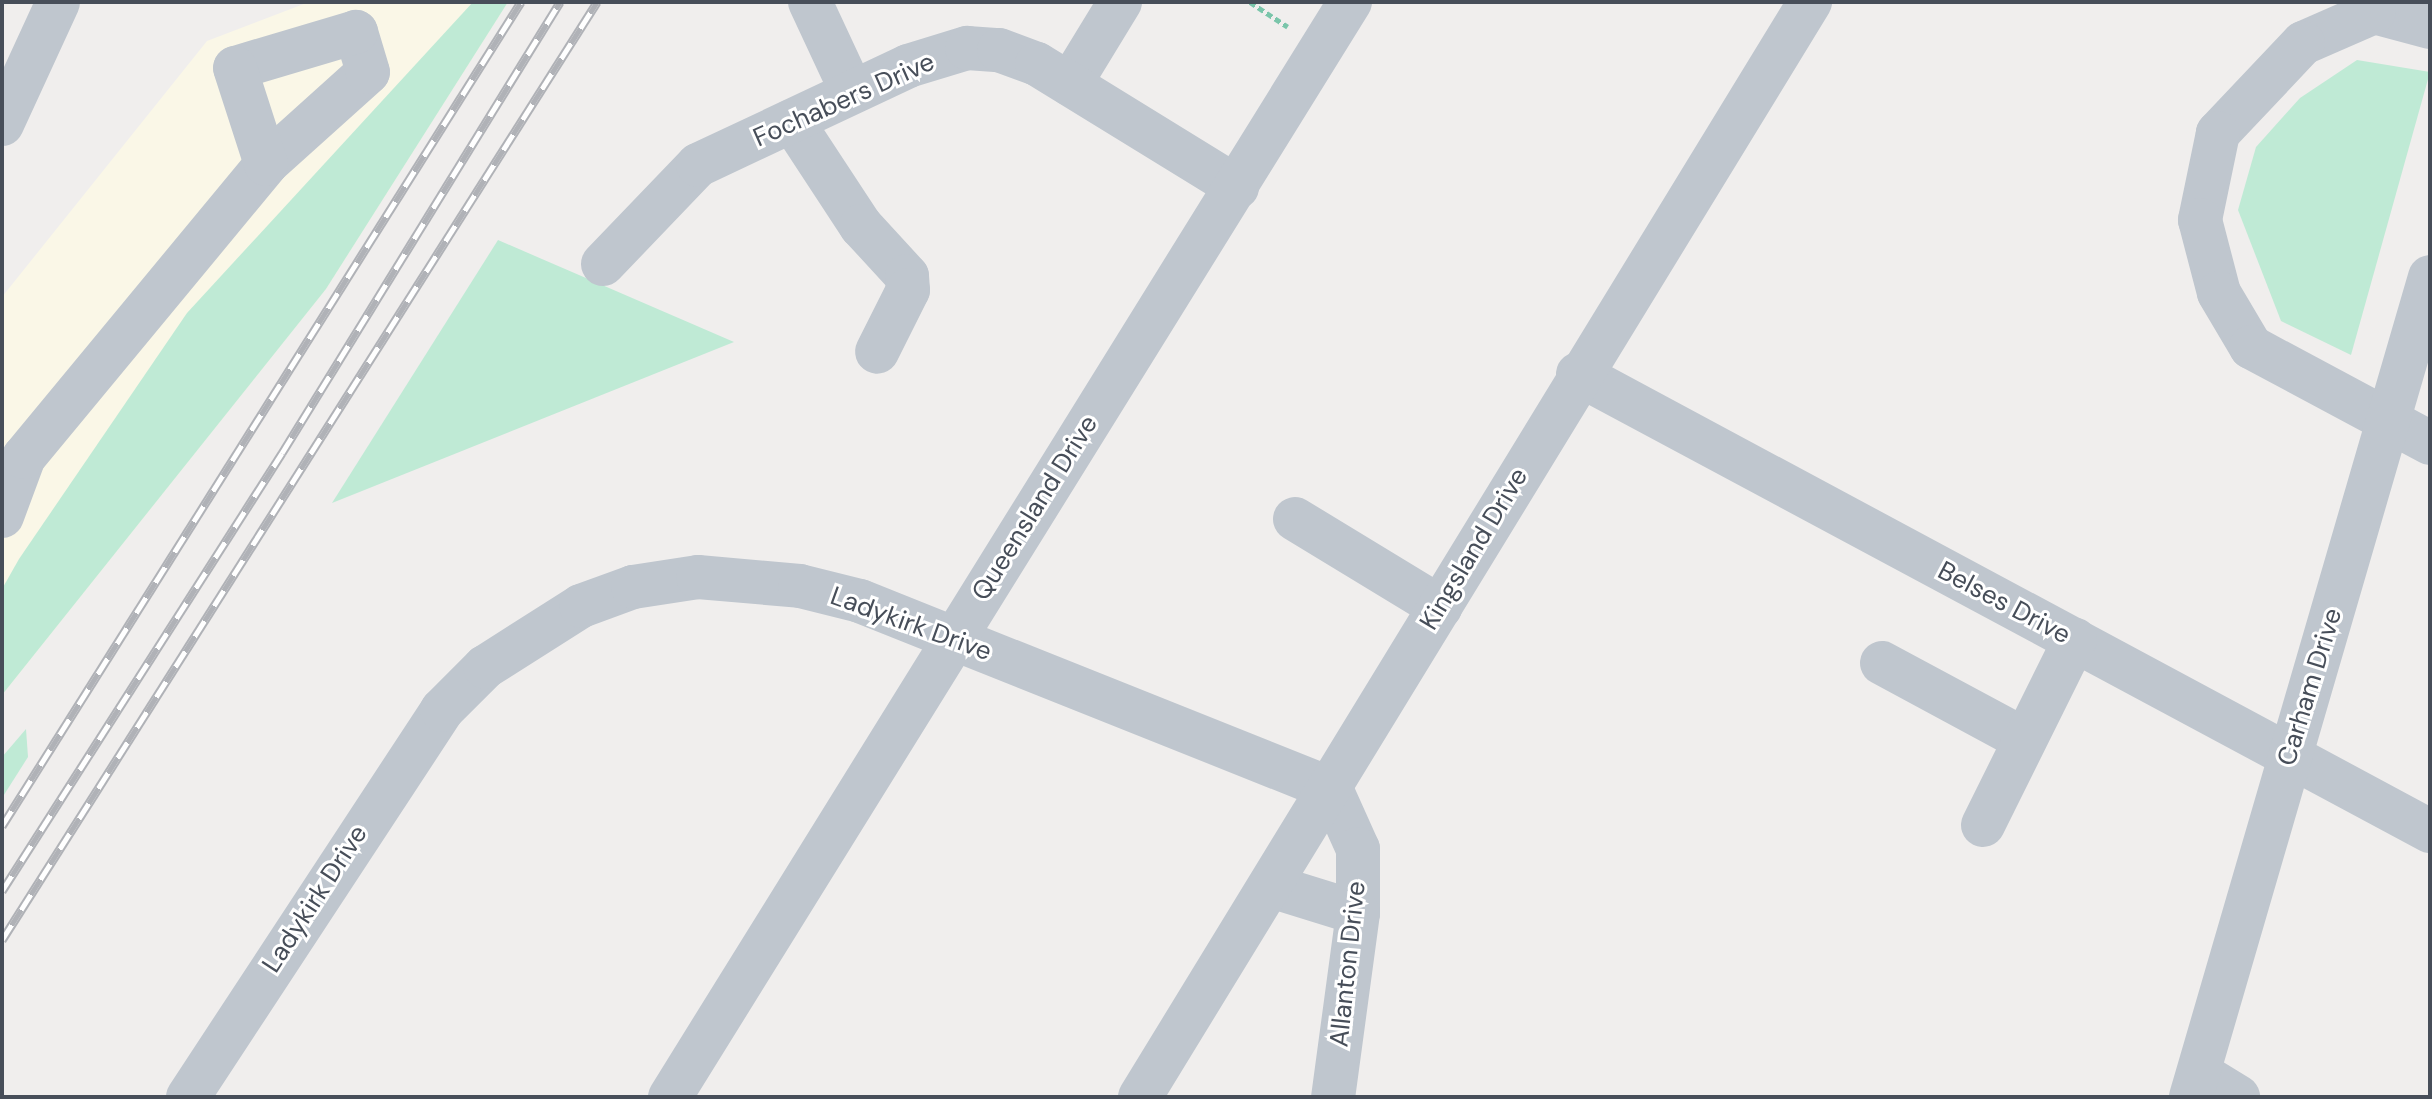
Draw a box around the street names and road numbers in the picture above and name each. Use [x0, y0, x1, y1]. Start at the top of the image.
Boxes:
street label: Fochabers Drive [749, 46, 939, 154]
street label: Queensland Drive [966, 410, 1104, 606]
street label: Kingsland Drive [1413, 462, 1535, 636]
street label: Belses Drive [1932, 555, 2076, 651]
street label: Ladykirk Drive [826, 580, 996, 668]
street label: Carham Drive [2271, 604, 2349, 770]
street label: Ladykirk Drive [256, 820, 374, 978]
street label: Allanton Drive [1324, 880, 1372, 1048]

